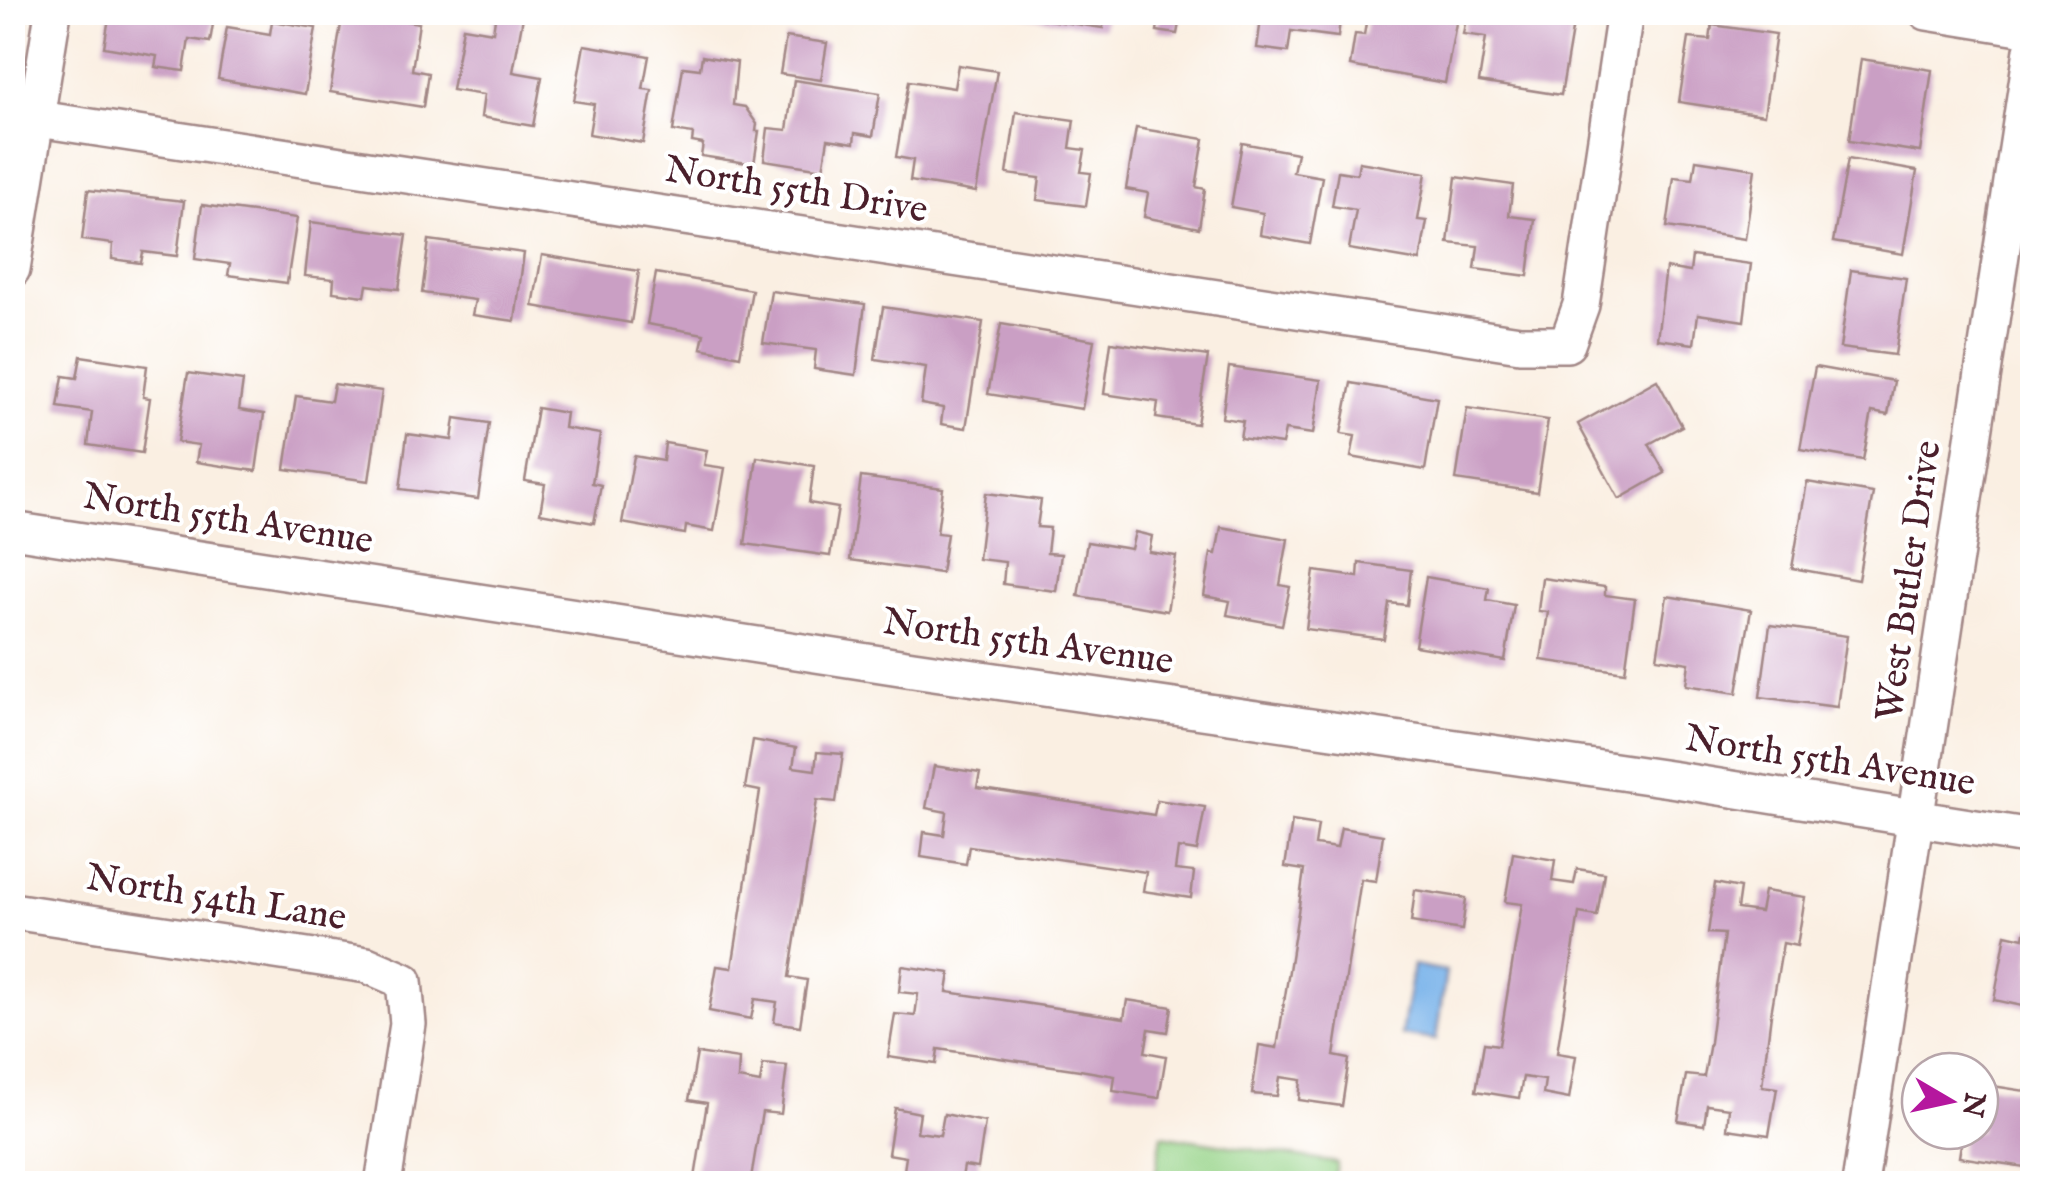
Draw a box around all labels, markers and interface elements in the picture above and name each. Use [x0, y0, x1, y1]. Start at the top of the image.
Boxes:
street label: North 55th Drive [661, 147, 931, 235]
street label: West Butler Drive [1867, 438, 1953, 724]
street label: North 55th Avenue [80, 473, 376, 567]
street label: North 55th Avenue [880, 599, 1176, 687]
street label: North 55th Avenue [1682, 715, 1978, 809]
street label: North 54th Lane [83, 855, 349, 943]
north arrow [1900, 1051, 2000, 1151]
text: N [1953, 1089, 1992, 1119]

